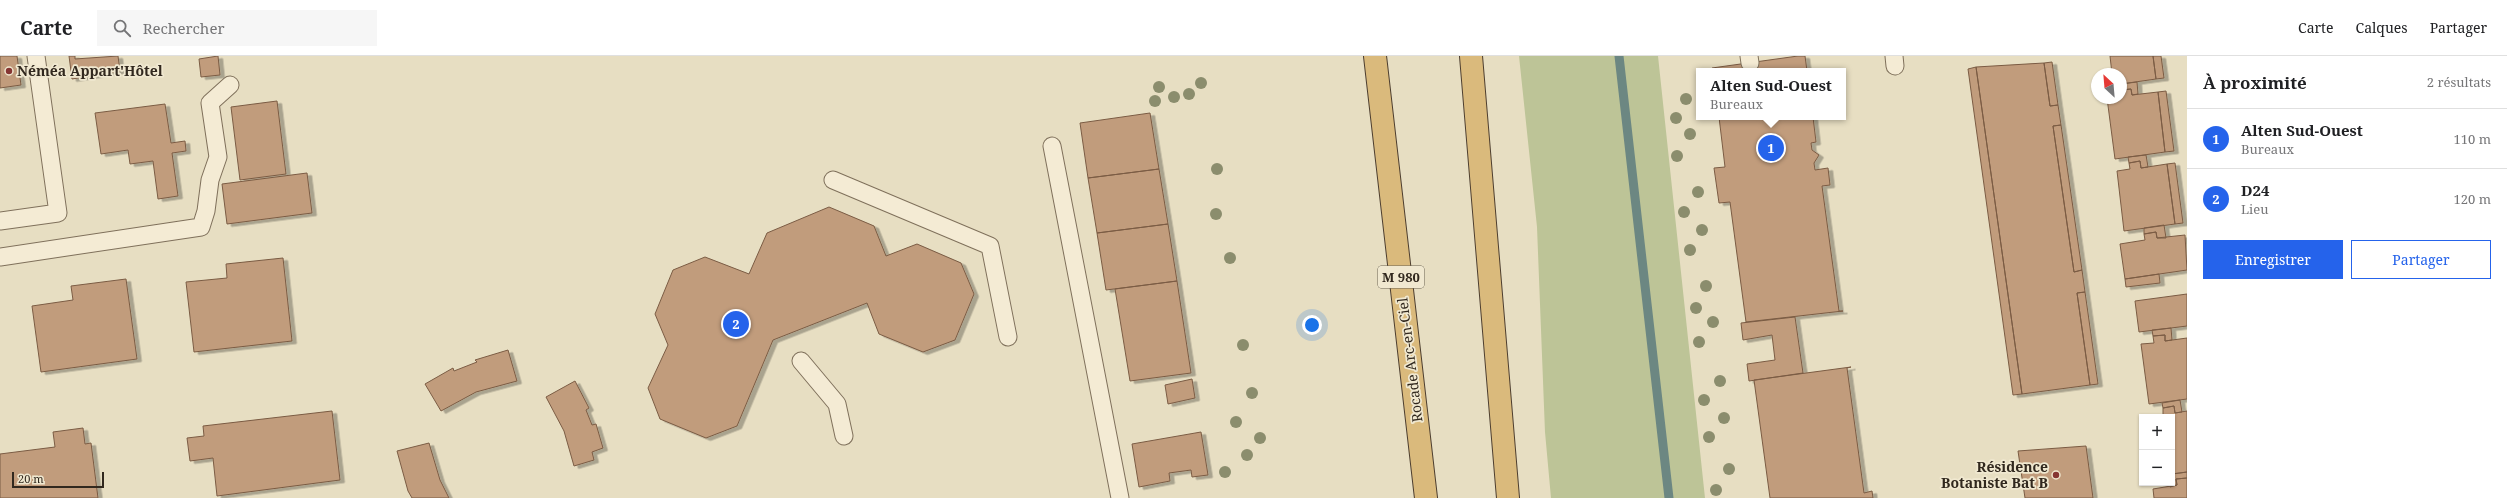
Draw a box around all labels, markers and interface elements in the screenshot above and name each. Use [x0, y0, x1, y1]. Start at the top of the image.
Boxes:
search box [97, 10, 377, 46]
text: Carte [20, 15, 73, 41]
icon: search [111, 17, 133, 39]
text: Rechercher [143, 18, 224, 38]
text: Carte [2298, 18, 2334, 37]
text: Calques [2356, 18, 2408, 37]
text: Partager [2430, 18, 2487, 37]
place label: Néméa Appart'Hôtel [17, 61, 163, 80]
marker: Néméa Appart'Hôtel [4, 66, 14, 76]
popup [1696, 68, 1846, 120]
north arrow [2091, 68, 2127, 104]
text: À proximité [2203, 71, 2307, 94]
text: 2 résultats [2427, 73, 2491, 91]
text: Alten Sud-Ouest [1710, 75, 1832, 95]
text: Bureaux [1710, 95, 1763, 113]
text: Alten Sud-Ouest [2241, 120, 2363, 140]
text: 1 [2212, 130, 2220, 148]
text: 110 m [2454, 130, 2491, 148]
pin: 1 [1758, 133, 1784, 163]
text: Bureaux [2241, 140, 2294, 158]
text: D24 [2241, 180, 2269, 200]
text: 2 [2212, 190, 2220, 208]
text: 120 m [2454, 190, 2491, 208]
text: Lieu [2241, 200, 2268, 218]
button: Enregistrer [2203, 240, 2343, 279]
button: Partager [2351, 240, 2491, 279]
road number: M 980 [1378, 266, 1424, 288]
street label: Rocade Arc-en-Ciel [1392, 296, 1427, 423]
pin: 2 [723, 309, 749, 339]
your location [1302, 315, 1322, 335]
map controls [2139, 414, 2175, 486]
button: + [2139, 414, 2175, 450]
button: − [2139, 450, 2175, 486]
place label: Résidence Botaniste Bat B [1941, 457, 2048, 492]
scale bar [12, 470, 104, 489]
marker: Résidence Botaniste Bat B [2051, 470, 2061, 480]
text: 20 m [18, 471, 44, 486]

